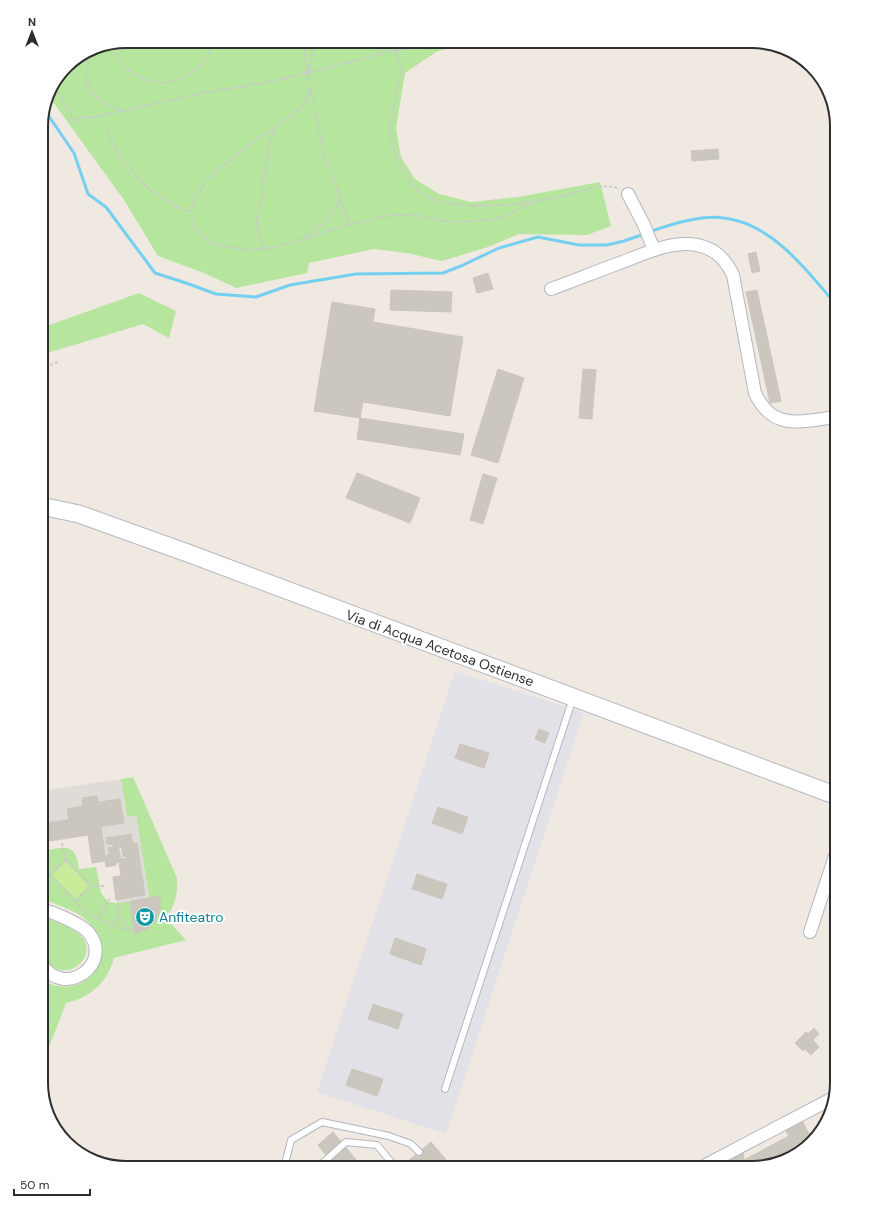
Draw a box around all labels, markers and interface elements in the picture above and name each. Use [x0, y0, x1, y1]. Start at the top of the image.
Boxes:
north arrow [12, 12, 52, 52]
text: N [28, 15, 36, 29]
street label: Via di Acqua Acetosa Ostiense [343, 606, 537, 690]
theatre icon: Anfiteatro [134, 906, 156, 928]
place label: Anfiteatro [159, 908, 224, 926]
scale bar [14, 1171, 90, 1197]
text: 50 m [20, 1177, 49, 1193]

